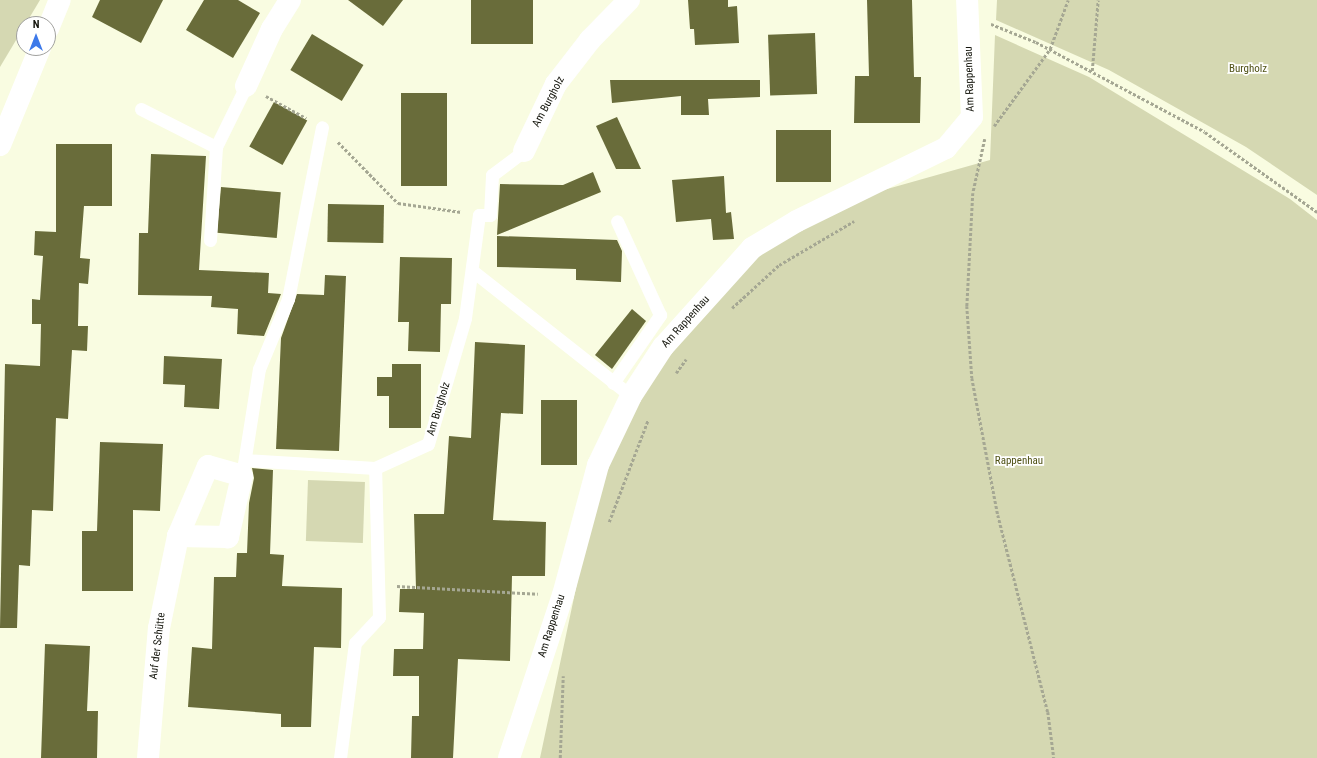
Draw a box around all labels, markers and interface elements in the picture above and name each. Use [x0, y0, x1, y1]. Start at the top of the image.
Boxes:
north arrow [16, 16, 56, 56]
text: N [33, 18, 39, 31]
street label: Am Rappenhau [962, 46, 978, 112]
park label: Burgholz [1229, 62, 1267, 76]
street label: Am Burgholz [530, 74, 568, 130]
street label: Am Rappenhau [659, 293, 713, 351]
street label: Am Burgholz [425, 381, 453, 437]
park label: Rappenhau [995, 454, 1043, 468]
street label: Am Rappenhau [536, 593, 568, 659]
street label: Auf der Schütte [147, 612, 169, 680]

